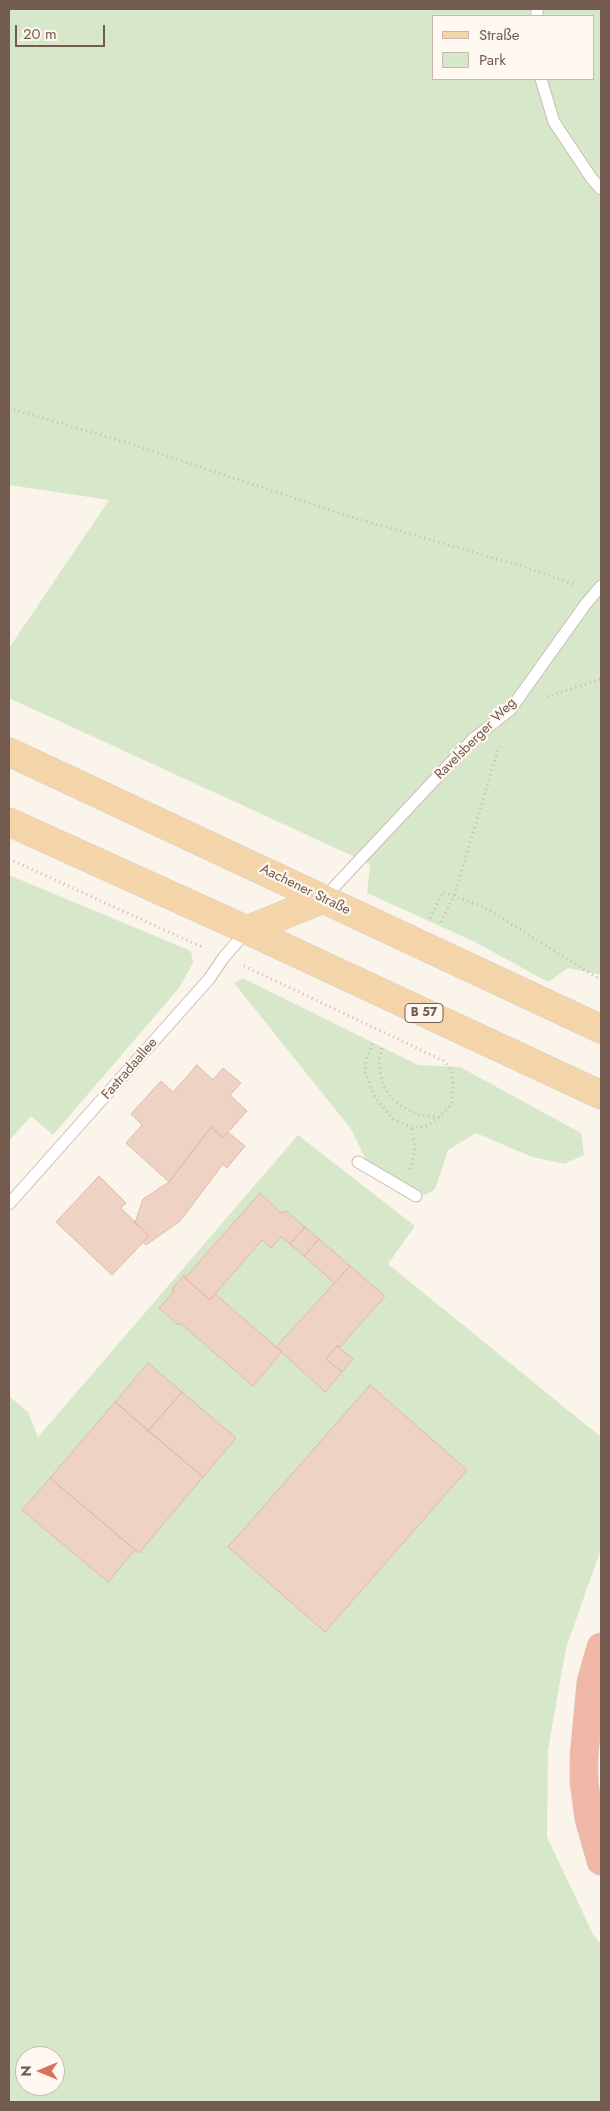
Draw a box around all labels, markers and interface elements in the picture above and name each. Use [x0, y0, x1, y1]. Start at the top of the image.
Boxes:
scale bar [18, 15, 108, 47]
legend [432, 15, 595, 80]
text: 20 m [23, 23, 57, 45]
text: Straße [479, 24, 519, 46]
text: Park [479, 49, 506, 71]
street label: Ravelsberger Weg [432, 695, 520, 783]
street label: Aachener Straße [257, 861, 353, 919]
road number: B 57 [405, 1004, 443, 1022]
street label: Fastradaallee [99, 1035, 161, 1103]
north arrow [15, 2046, 65, 2096]
text: N [16, 2065, 36, 2077]

